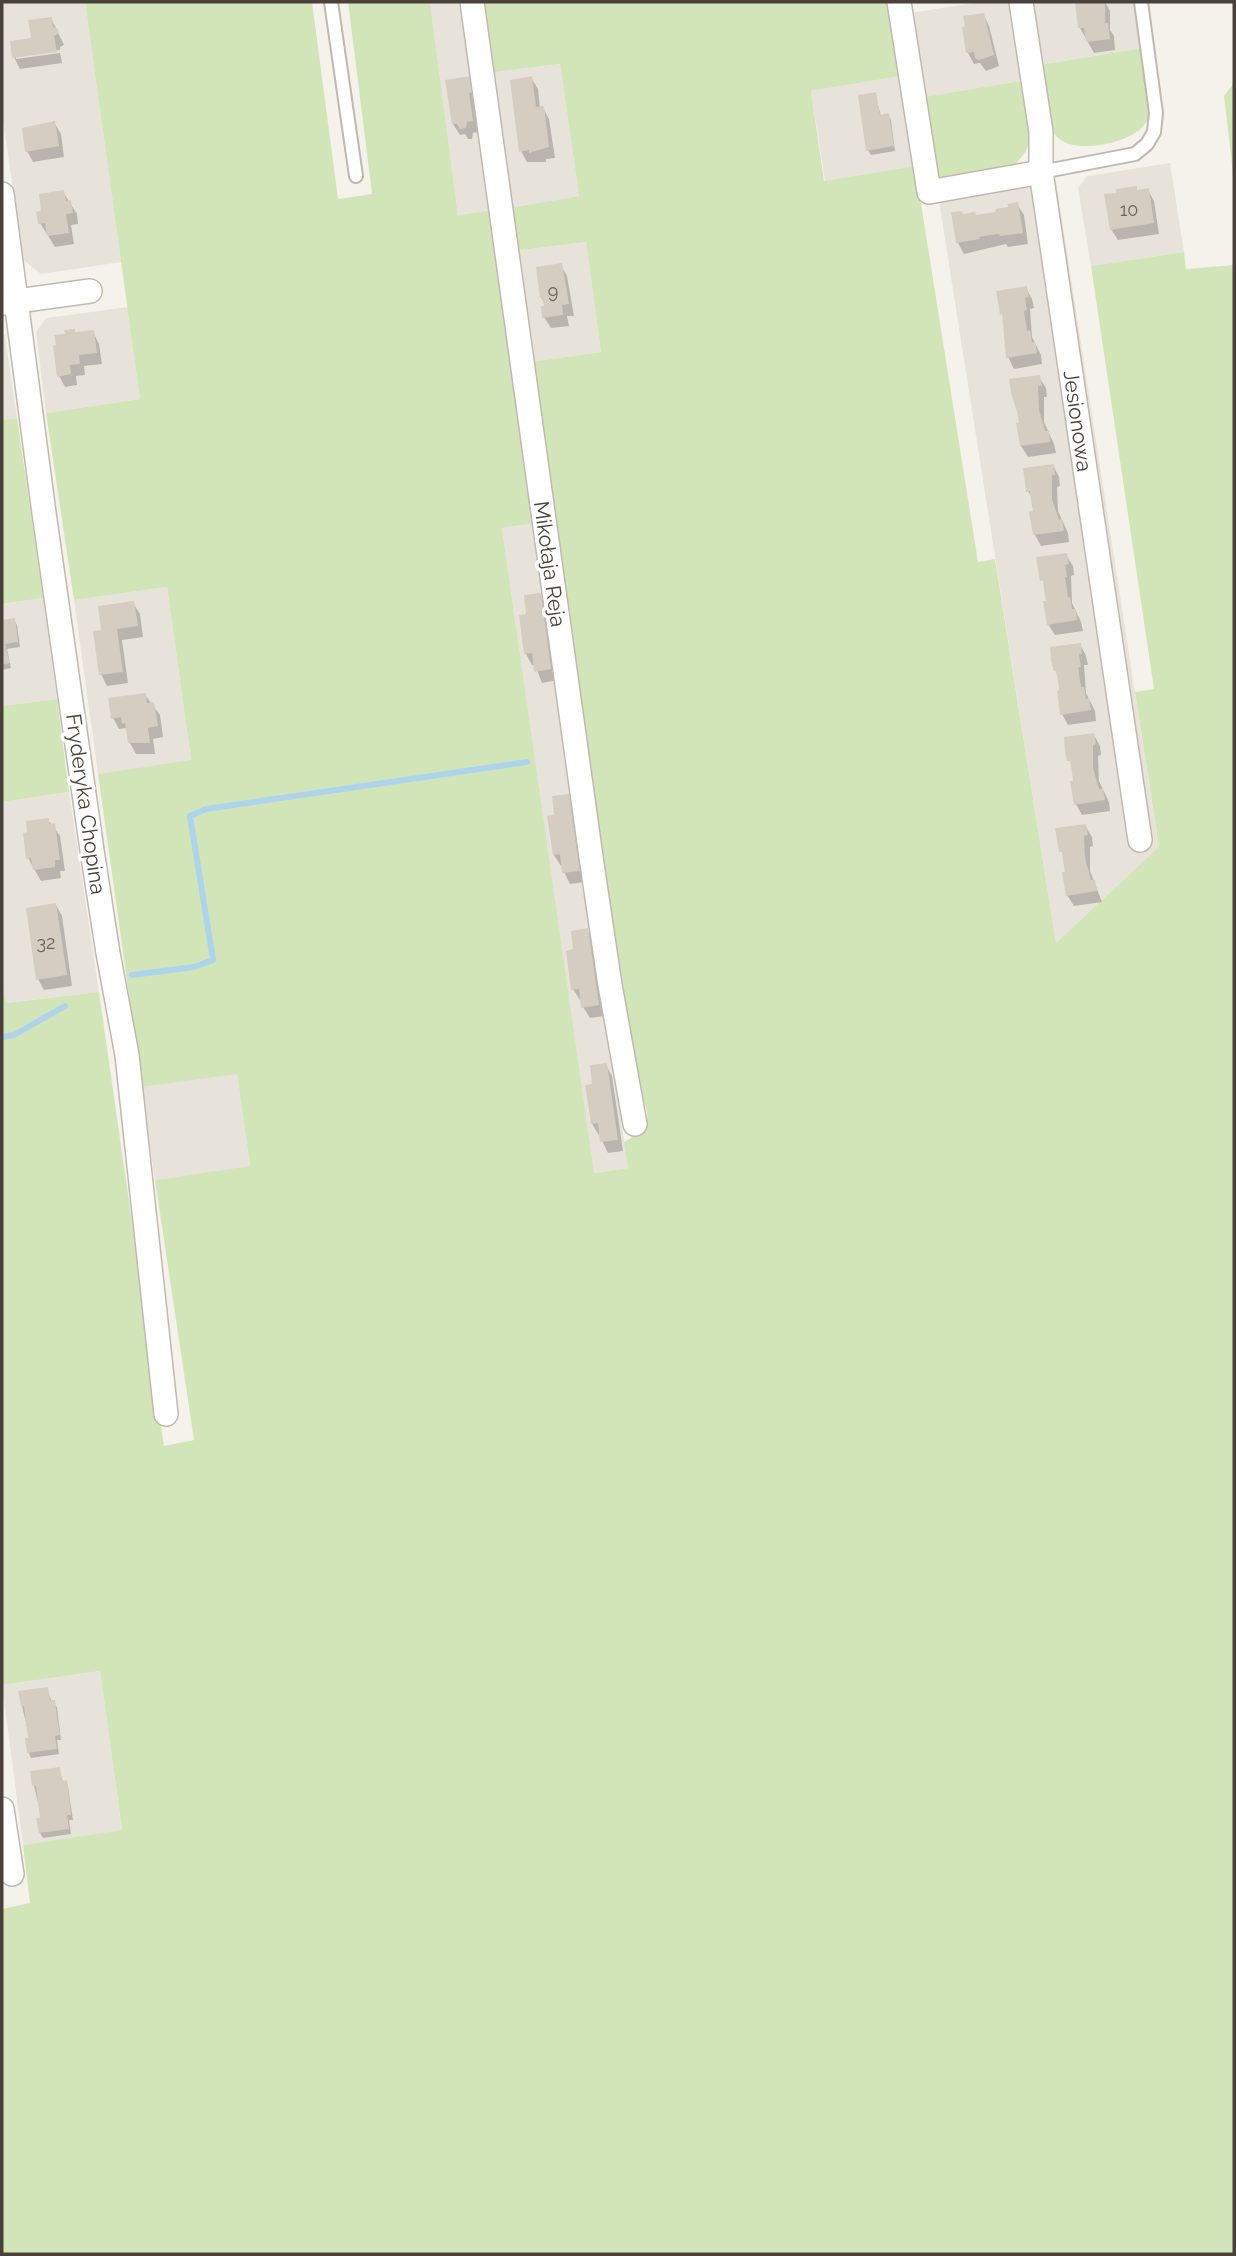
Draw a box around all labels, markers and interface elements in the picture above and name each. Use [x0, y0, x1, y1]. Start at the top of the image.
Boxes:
house number: 10 [1120, 199, 1138, 220]
house number: 9 [548, 281, 558, 302]
street label: Jesionowa [1059, 369, 1097, 473]
street label: Mikołaja Reja [529, 499, 571, 629]
street label: Fryderyka Chopina [61, 712, 111, 896]
house number: 32 [37, 932, 56, 953]

